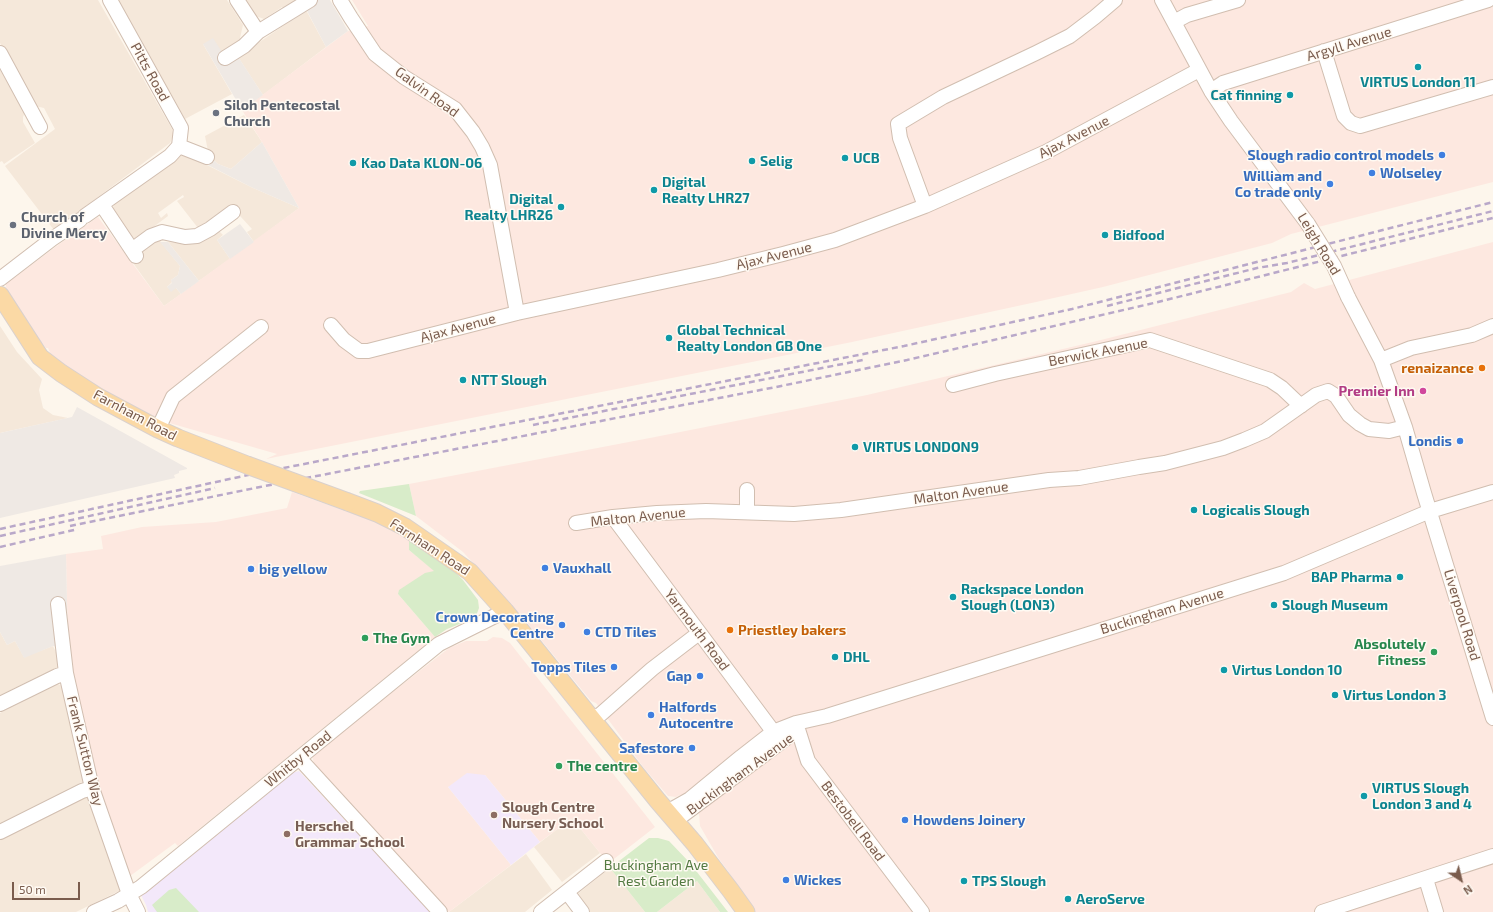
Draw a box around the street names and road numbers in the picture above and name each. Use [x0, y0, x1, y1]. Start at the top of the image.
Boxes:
street label: Argyll Avenue [1305, 23, 1393, 65]
street label: Pitts Road [127, 40, 173, 104]
street label: Galvin Road [392, 63, 462, 121]
street label: Ajax Avenue [1036, 112, 1112, 162]
street label: Leigh Road [1294, 210, 1344, 278]
street label: Ajax Avenue [734, 238, 814, 274]
street label: Ajax Avenue [418, 310, 498, 346]
street label: Berwick Avenue [1047, 334, 1149, 370]
street label: Farnham Road [90, 386, 180, 444]
street label: Malton Avenue [913, 478, 1009, 508]
street label: Malton Avenue [590, 504, 686, 530]
street label: Farnham Road [387, 515, 473, 579]
street label: Liverpool Road [1440, 567, 1484, 663]
street label: Buckingham Avenue [1098, 584, 1226, 638]
street label: Yarmouth Road [661, 586, 733, 674]
street label: Frank Sutton Way [63, 694, 107, 808]
street label: Whitby Road [261, 727, 335, 791]
street label: Buckingham Avenue [683, 730, 797, 818]
street label: Bestobell Road [817, 778, 889, 864]

